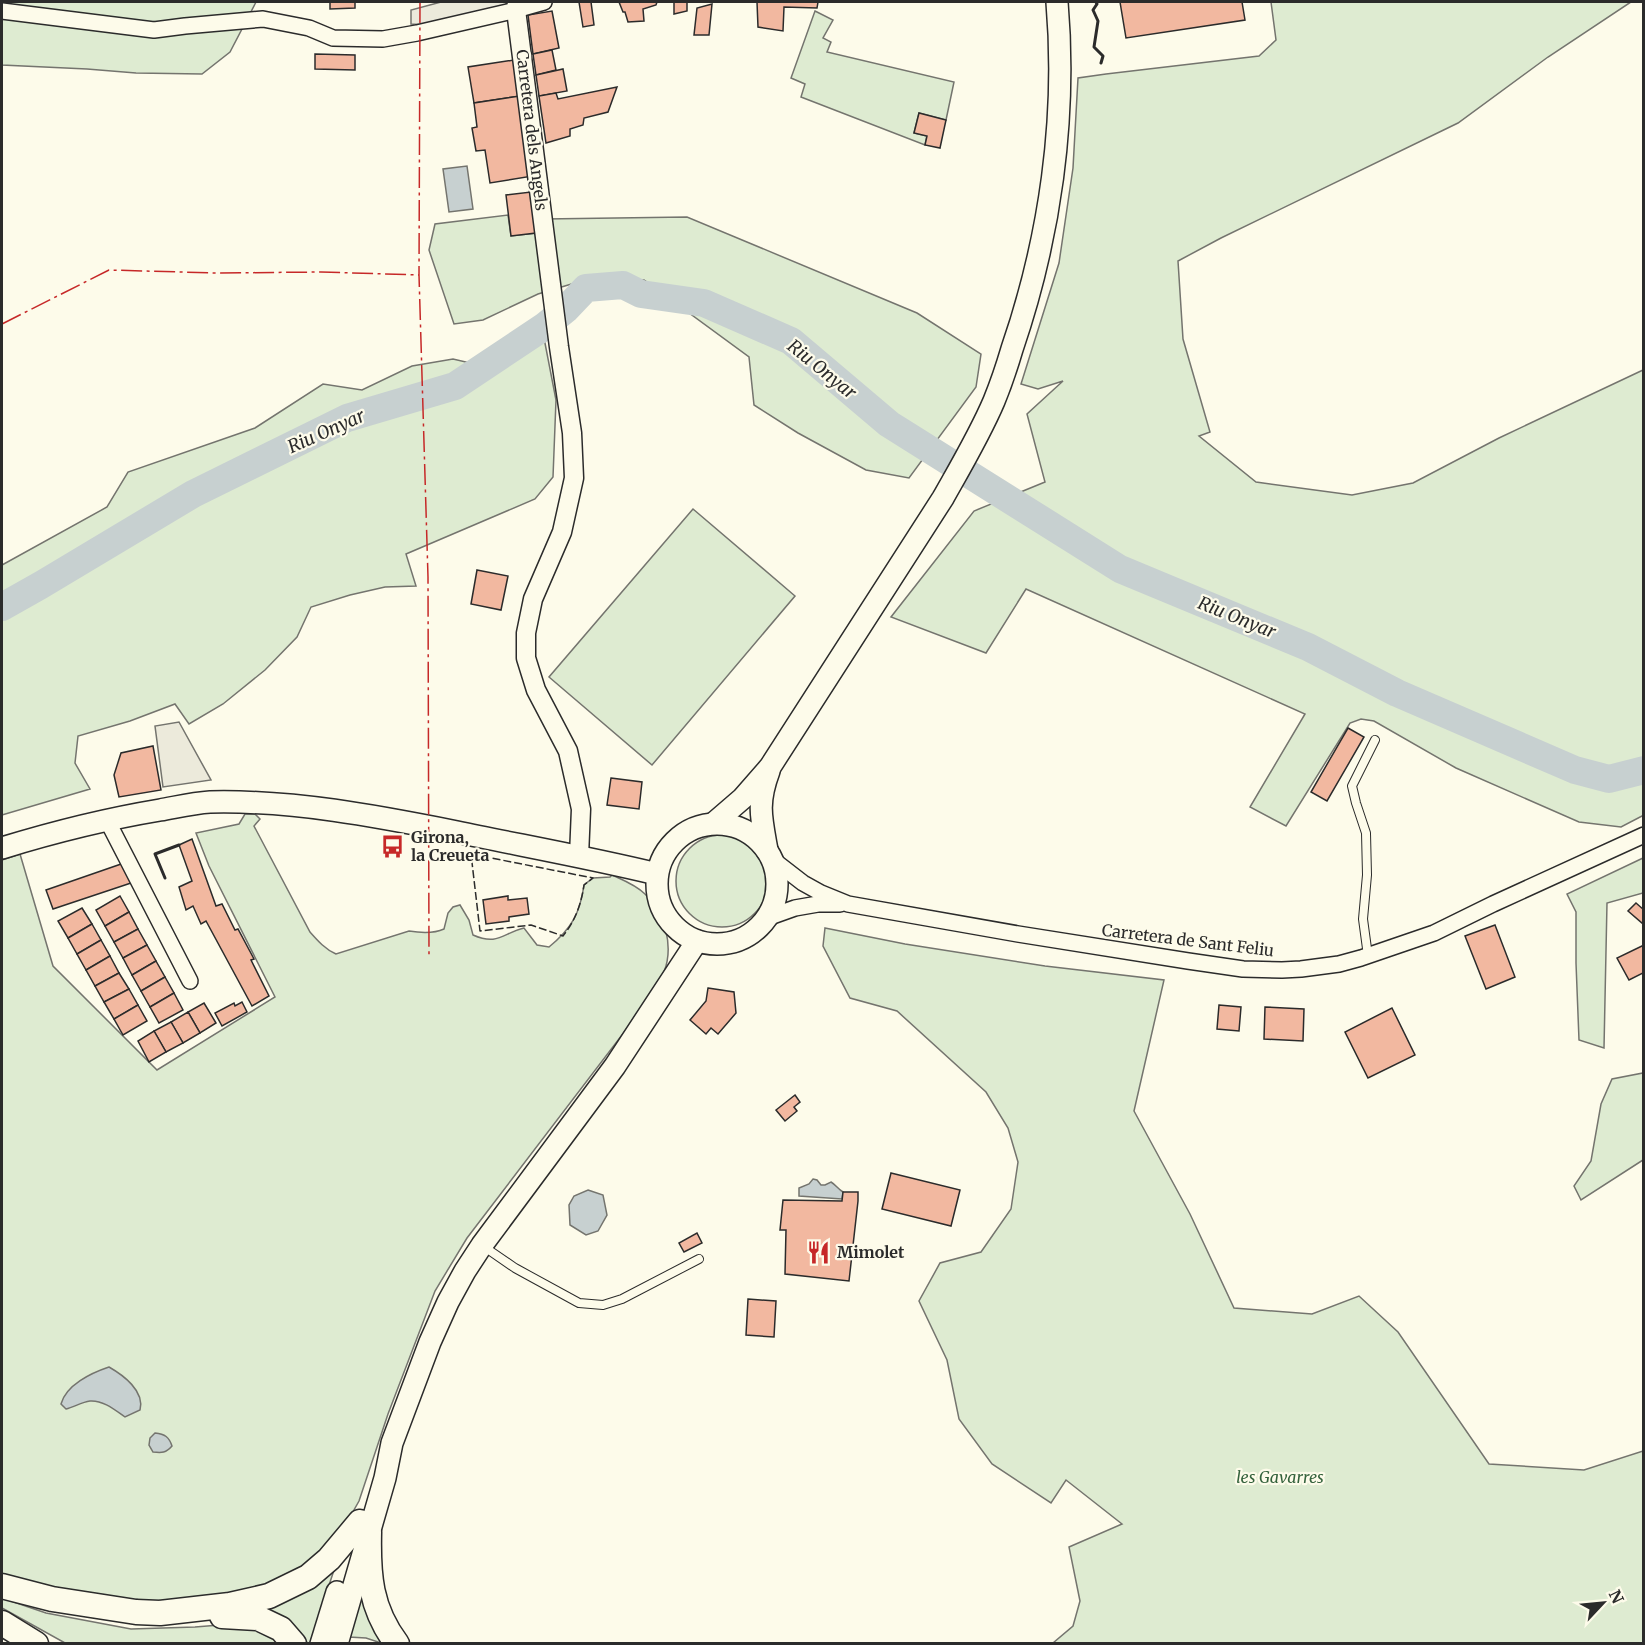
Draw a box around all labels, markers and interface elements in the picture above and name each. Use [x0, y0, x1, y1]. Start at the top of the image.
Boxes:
street label: Carretera dels Angels [512, 48, 552, 212]
water label: Riu Onyar [783, 334, 862, 404]
water label: Riu Onyar [284, 404, 369, 458]
water label: Riu Onyar [1195, 591, 1280, 643]
place label: Girona, la Creueta [411, 827, 489, 865]
bus stop icon: Girona, la Creueta [380, 833, 406, 859]
street label: Carretera de Sant Feliu [1101, 920, 1275, 960]
restaurant icon: Mimolet [806, 1239, 832, 1265]
place label: Mimolet [837, 1242, 905, 1262]
park label: les Gavarres [1236, 1467, 1324, 1487]
north arrow [1573, 1573, 1633, 1633]
text: N [1605, 1586, 1628, 1607]

